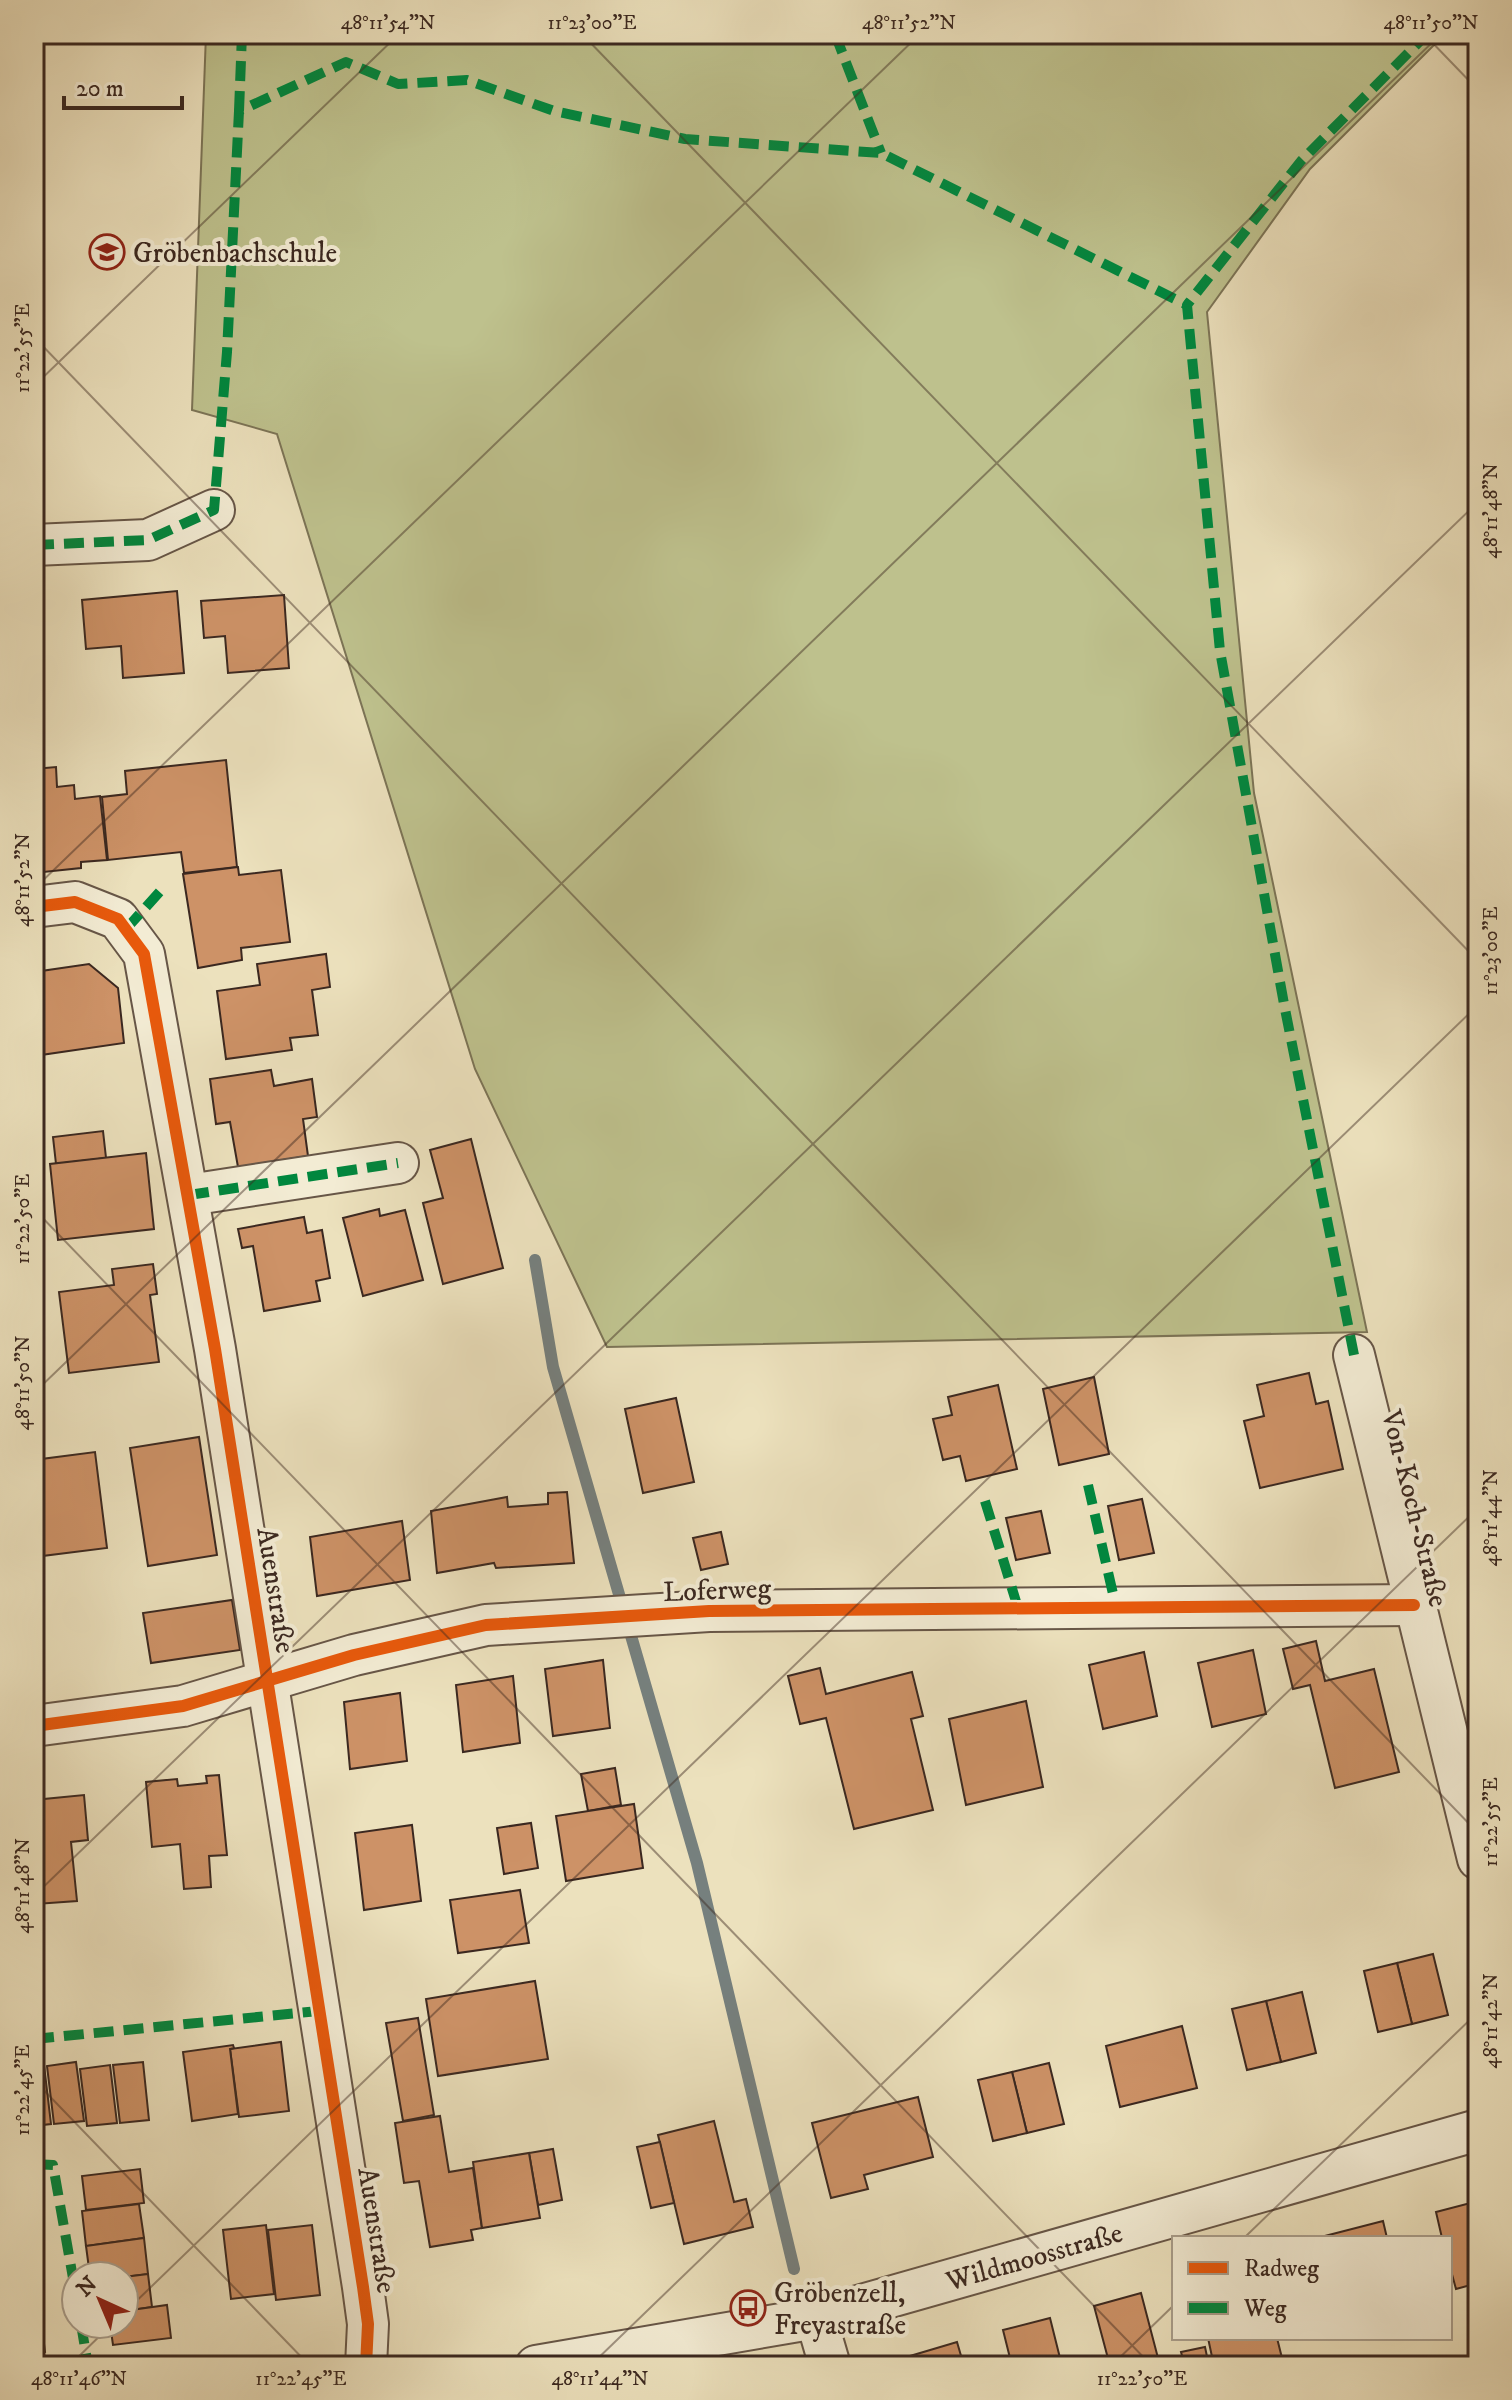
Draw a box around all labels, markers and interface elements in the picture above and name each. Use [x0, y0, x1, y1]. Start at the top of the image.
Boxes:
text: 48°11'54"N [341, 11, 435, 36]
text: 11°23'00"E [547, 11, 637, 36]
text: 48°11'52"N [862, 11, 956, 36]
text: 48°11'50"N [1384, 11, 1478, 36]
scale bar [64, 60, 182, 110]
text: 20 m [76, 74, 124, 104]
school or university icon: Gröbenbachschule [88, 233, 126, 271]
place label: Gröbenbachschule [133, 236, 337, 271]
text: 11°22'55"E [11, 303, 36, 393]
text: 48°11'48"N [1479, 463, 1504, 559]
text: 48°11'52"N [11, 833, 36, 927]
text: 11°23'00"E [1479, 906, 1504, 996]
text: 11°22'50"E [11, 1174, 36, 1264]
text: 48°11'50"N [11, 1336, 36, 1430]
street label: Von-Koch-Straße [1373, 1405, 1456, 1610]
text: 48°11'44"N [1479, 1469, 1504, 1567]
street label: Auenstraße [248, 1525, 303, 1656]
street label: Loferweg [663, 1571, 772, 1610]
text: 11°22'55"E [1479, 1777, 1504, 1867]
text: 48°11'48"N [11, 1838, 36, 1934]
text: 48°11'42"N [1479, 1973, 1504, 2069]
text: 11°22'45"E [11, 2044, 36, 2136]
street label: Auenstraße [349, 2165, 404, 2296]
street label: Wildmoosstraße [941, 2216, 1127, 2300]
legend [1172, 2236, 1452, 2340]
text: Radweg [1244, 2254, 1319, 2284]
north arrow [60, 2260, 140, 2340]
text: N [71, 2271, 103, 2303]
place label: Gröbenzell, Freyastraße [774, 2276, 906, 2343]
bus stop icon: Gröbenzell, Freyastraße [729, 2289, 767, 2327]
text: Weg [1243, 2294, 1287, 2324]
text: 48°11'46"N [31, 2367, 127, 2392]
text: 11°22'45"E [255, 2367, 347, 2392]
text: 48°11'44"N [551, 2367, 649, 2392]
text: 11°22'50"E [1097, 2367, 1187, 2392]

